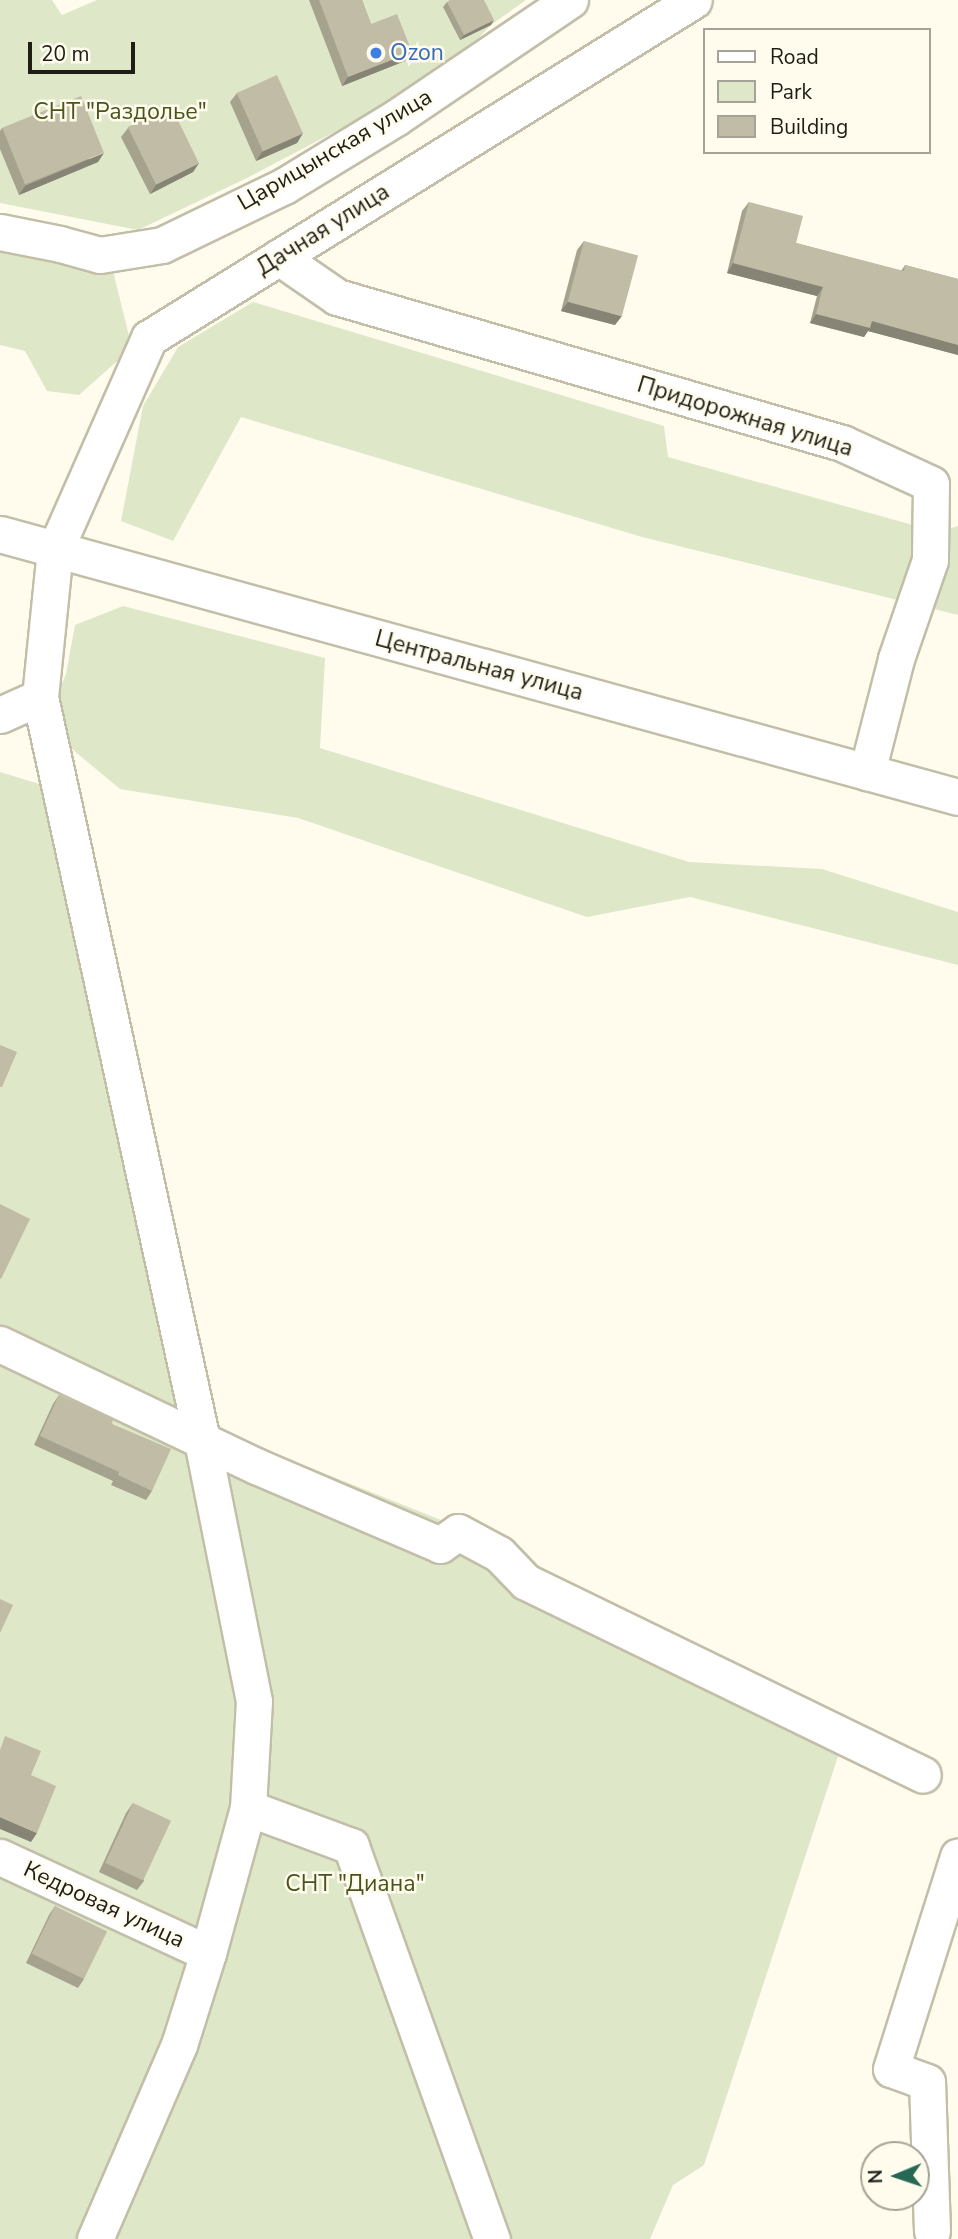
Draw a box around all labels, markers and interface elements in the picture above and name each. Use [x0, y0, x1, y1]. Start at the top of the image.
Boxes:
scale bar [32, 28, 138, 72]
legend [702, 28, 930, 154]
place label: Ozon [390, 39, 444, 67]
text: 20 m [41, 40, 90, 68]
text: Road [770, 43, 819, 71]
marker: Ozon [368, 45, 384, 61]
text: Park [770, 78, 812, 106]
street label: Царицынская улица [233, 83, 437, 217]
park label: СНТ "Раздолье" [33, 98, 207, 126]
text: Building [770, 113, 848, 141]
street label: Дачная улица [252, 178, 394, 282]
street label: Придорожная улица [634, 371, 856, 463]
street label: Центральная улица [372, 625, 586, 707]
street label: Кедровая улица [19, 1856, 189, 1954]
park label: СНТ "Диана" [285, 1870, 425, 1898]
north arrow [860, 2141, 930, 2211]
text: N [863, 2169, 889, 2184]

